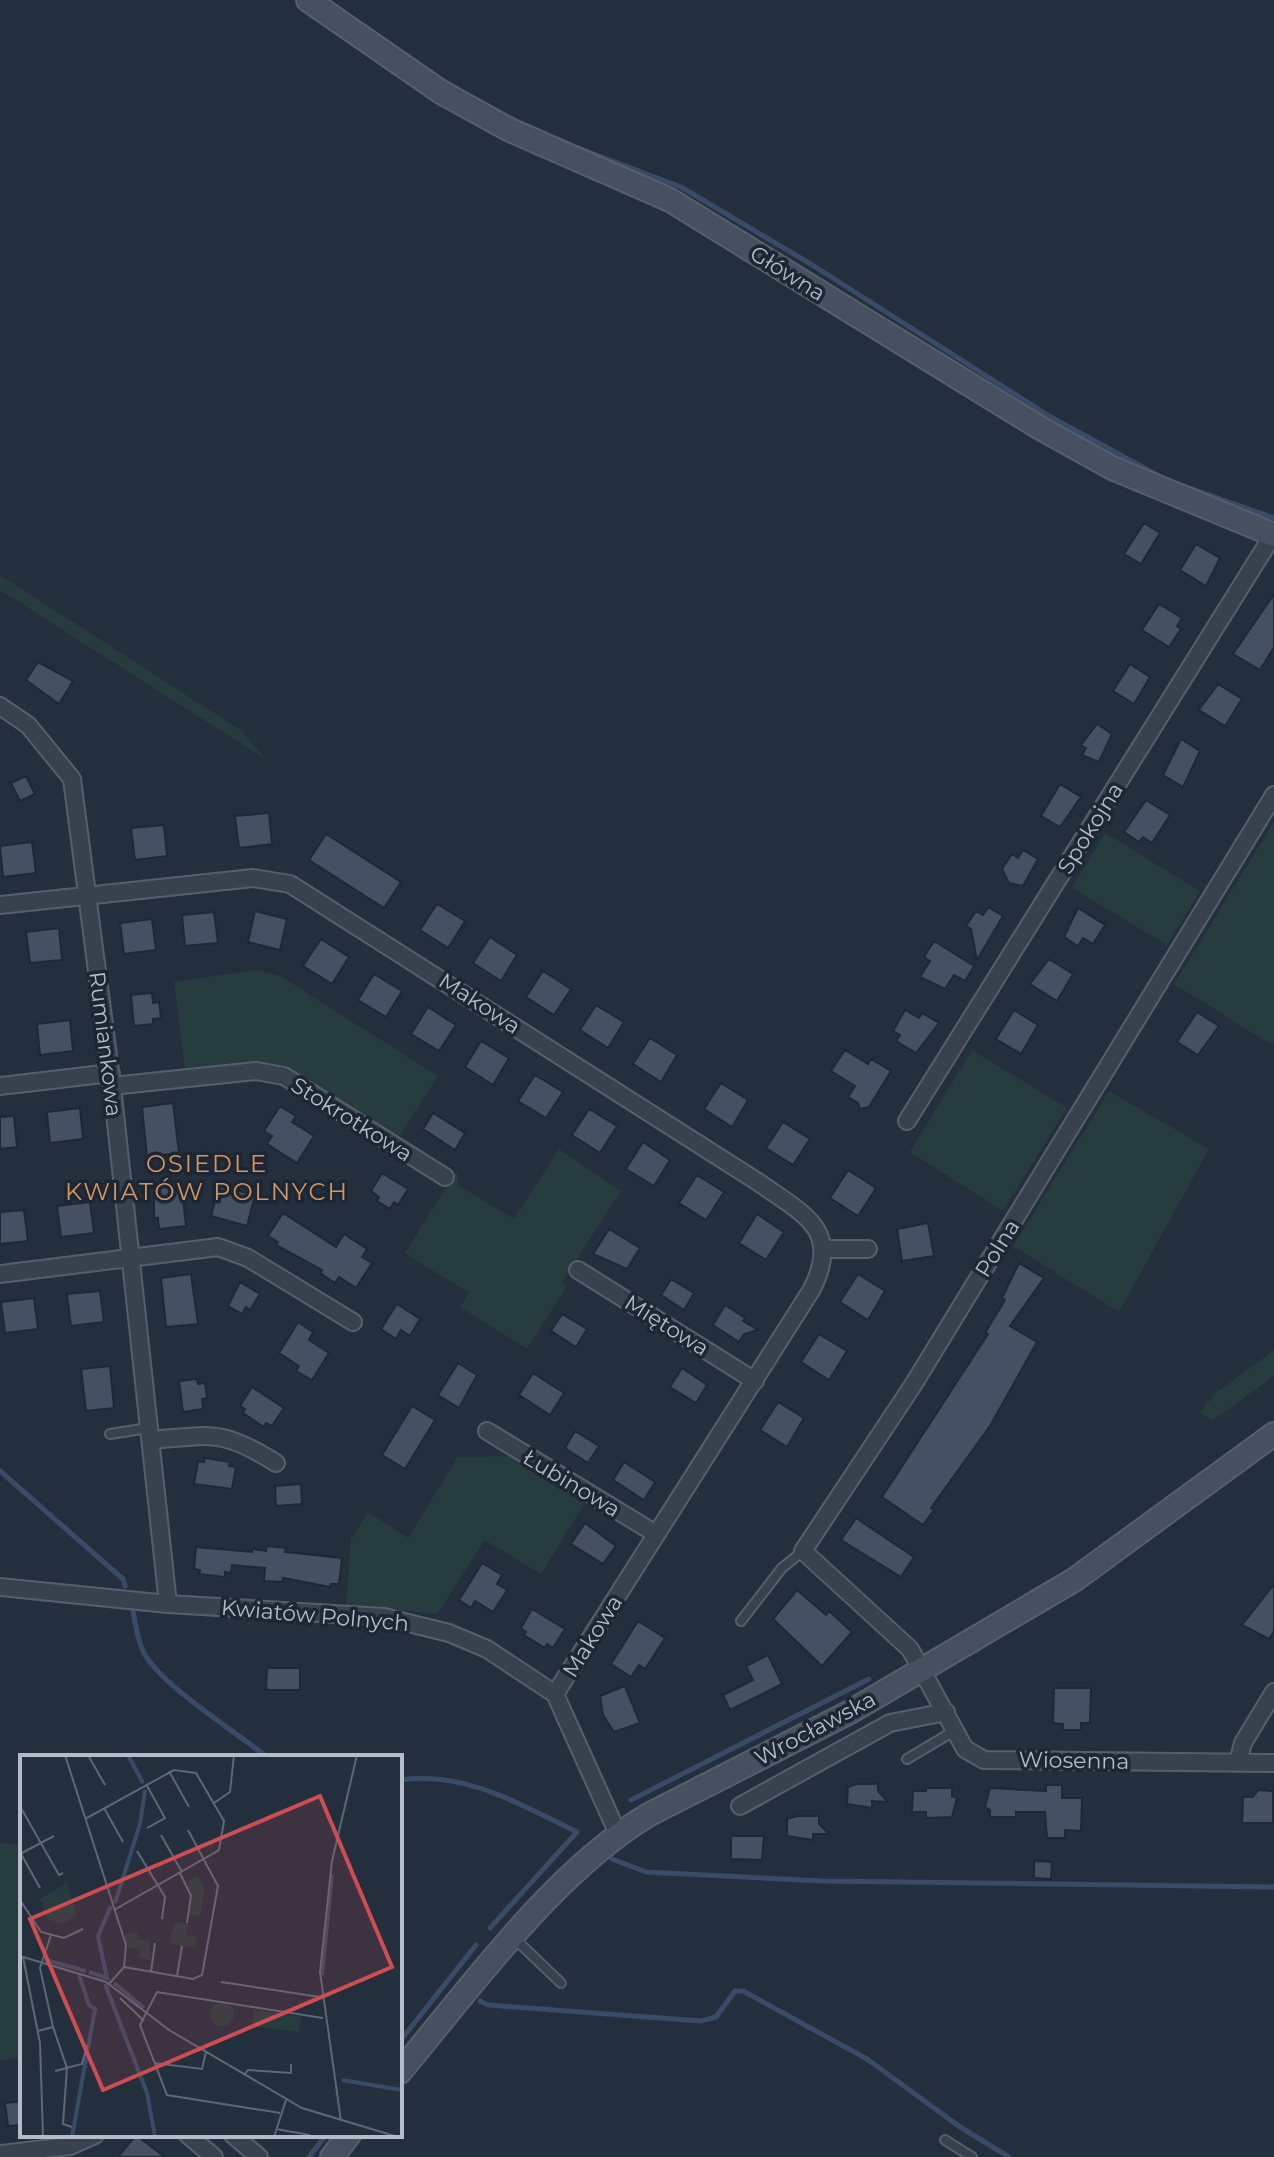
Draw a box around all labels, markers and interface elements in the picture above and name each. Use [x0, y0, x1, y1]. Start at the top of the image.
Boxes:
street label: Główna [745, 240, 830, 307]
street label: Spokojna [1052, 778, 1129, 879]
street label: Makowa [434, 967, 526, 1040]
street label: Rumiankowa [83, 970, 128, 1118]
street label: Stokrotkowa [286, 1071, 417, 1167]
district label: OSIEDLE KWIATÓW POLNYCH [65, 1149, 349, 1206]
street label: Polna [969, 1214, 1026, 1282]
street label: Miętowa [620, 1289, 714, 1362]
street label: Łubinowa [518, 1444, 625, 1523]
street label: Makowa [557, 1590, 628, 1682]
street label: Kwiatów Polnych [220, 1594, 410, 1637]
street label: Wrocławska [750, 1685, 880, 1772]
street label: Wiosenna [1019, 1746, 1129, 1775]
inset map [20, 1755, 402, 2137]

